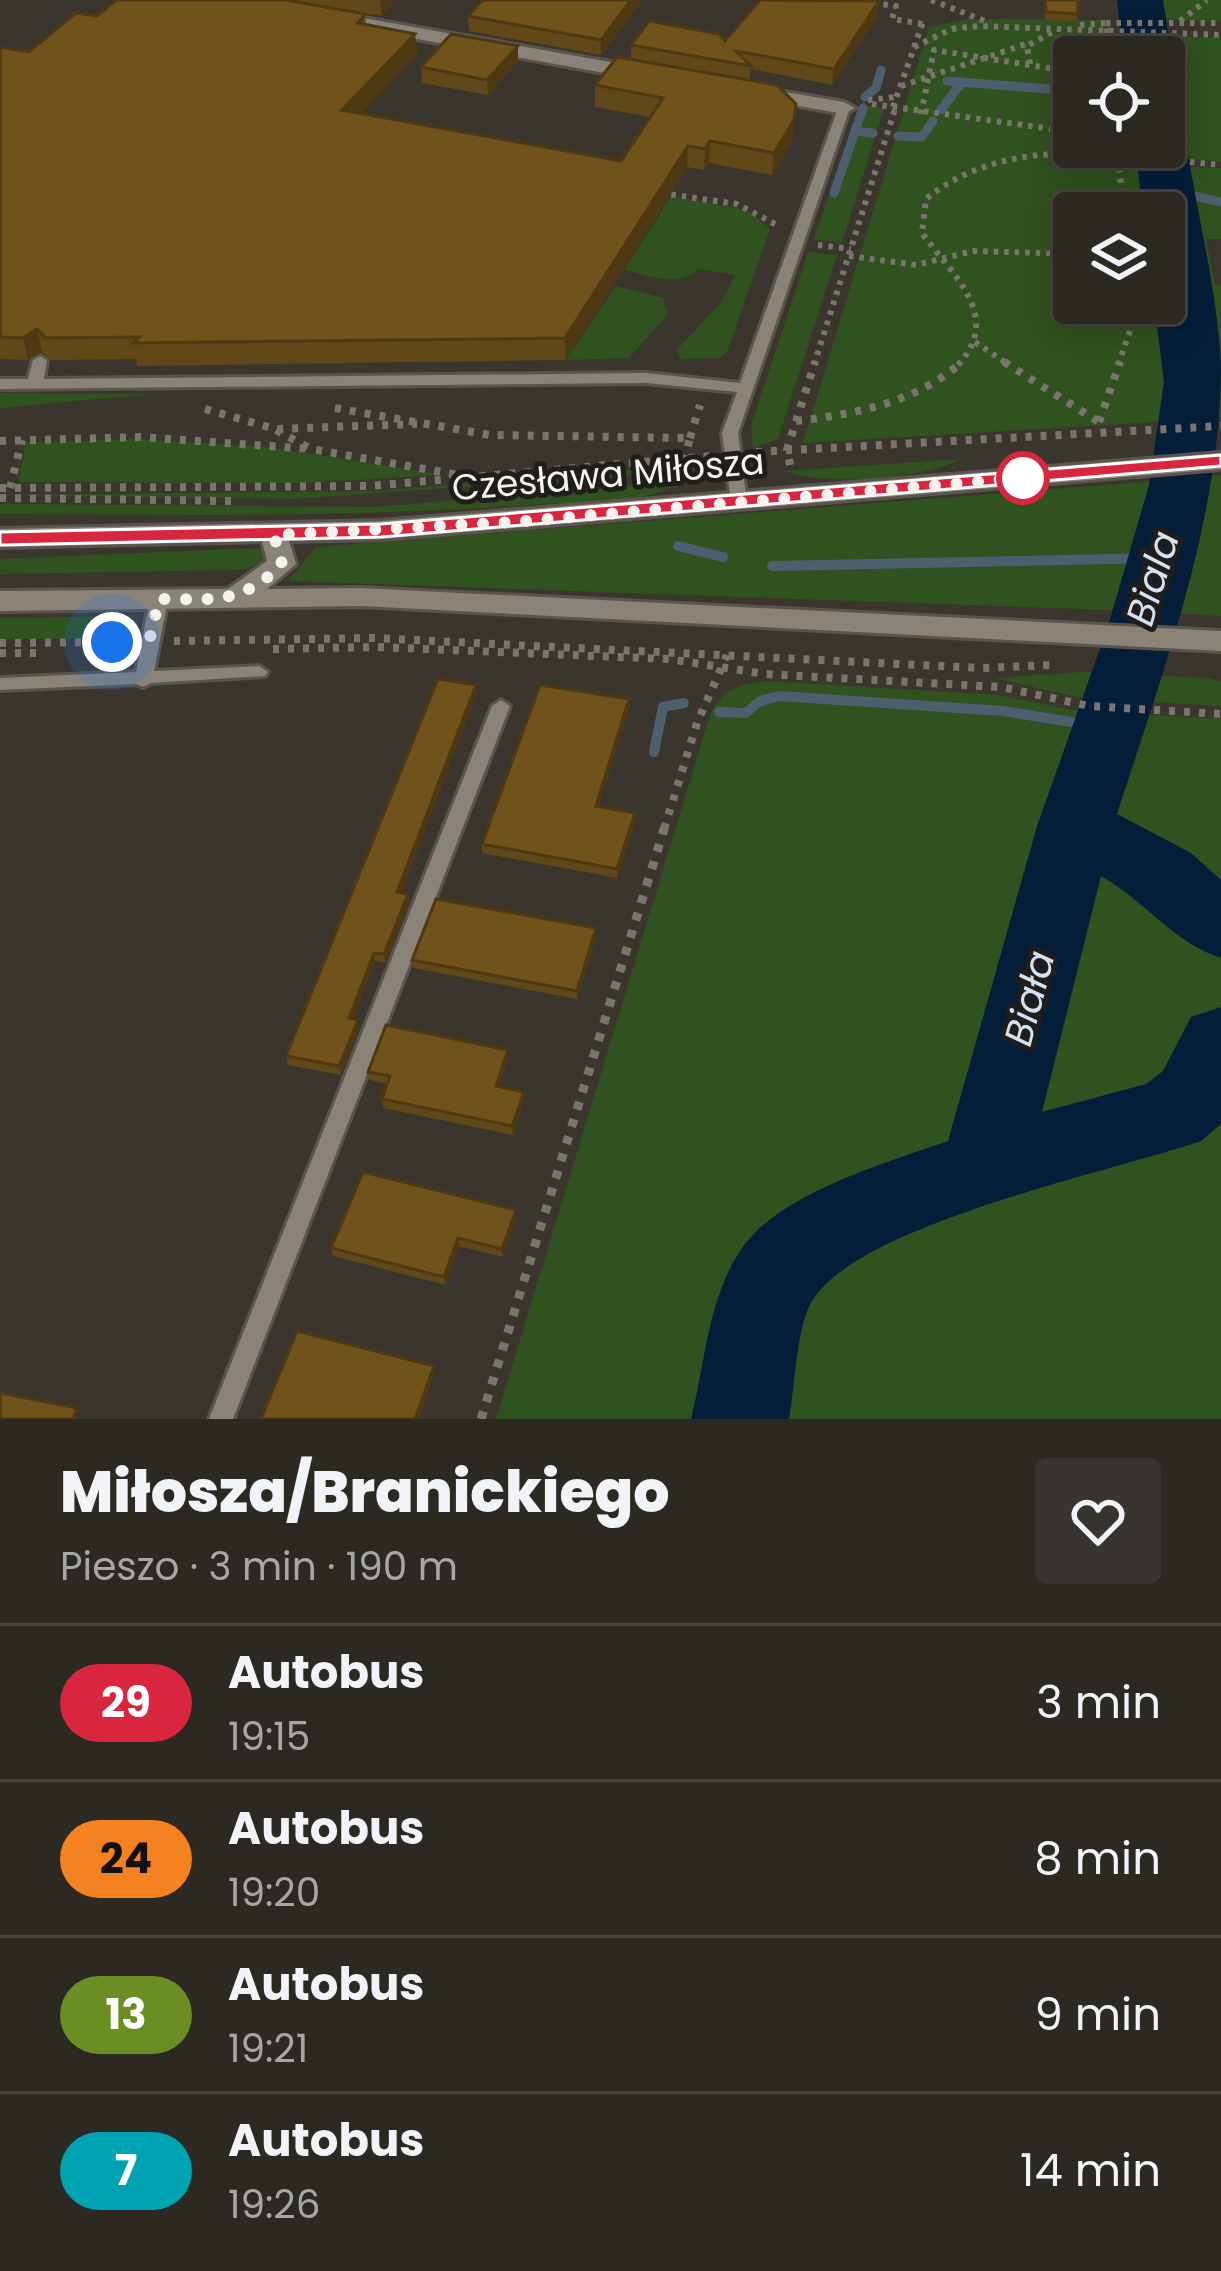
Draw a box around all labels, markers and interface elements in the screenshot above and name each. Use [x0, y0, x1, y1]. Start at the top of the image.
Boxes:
map controls [1053, 36, 1185, 324]
button: locate [1053, 36, 1185, 168]
button: layers [1053, 192, 1185, 324]
street label: Czesława Miłosza [450, 435, 766, 514]
unlabelled marker [998, 453, 1048, 503]
water label: Biala [1112, 524, 1193, 632]
your location [82, 612, 142, 672]
water label: Biała [990, 945, 1068, 1052]
text: Miłosza/Branickiego [60, 1452, 670, 1532]
button: heart [1035, 1458, 1161, 1584]
text: Pieszo · 3 min · 190 m [60, 1539, 458, 1594]
text: Autobus [228, 1641, 424, 1704]
text: 3 min [1036, 1671, 1161, 1734]
text: 29 [101, 1673, 151, 1732]
text: 19:15 [228, 1709, 310, 1764]
text: Autobus [228, 1797, 424, 1860]
text: 8 min [1034, 1827, 1161, 1890]
text: 24 [100, 1829, 152, 1888]
text: 19:20 [228, 1865, 320, 1920]
text: Autobus [228, 1953, 424, 2016]
text: 9 min [1034, 1983, 1161, 2046]
text: 13 [105, 1985, 147, 2044]
text: 19:21 [228, 2021, 308, 2076]
text: Autobus [228, 2109, 424, 2172]
text: 14 min [1020, 2139, 1161, 2202]
text: 7 [115, 2141, 137, 2200]
text: 19:26 [228, 2177, 321, 2232]

